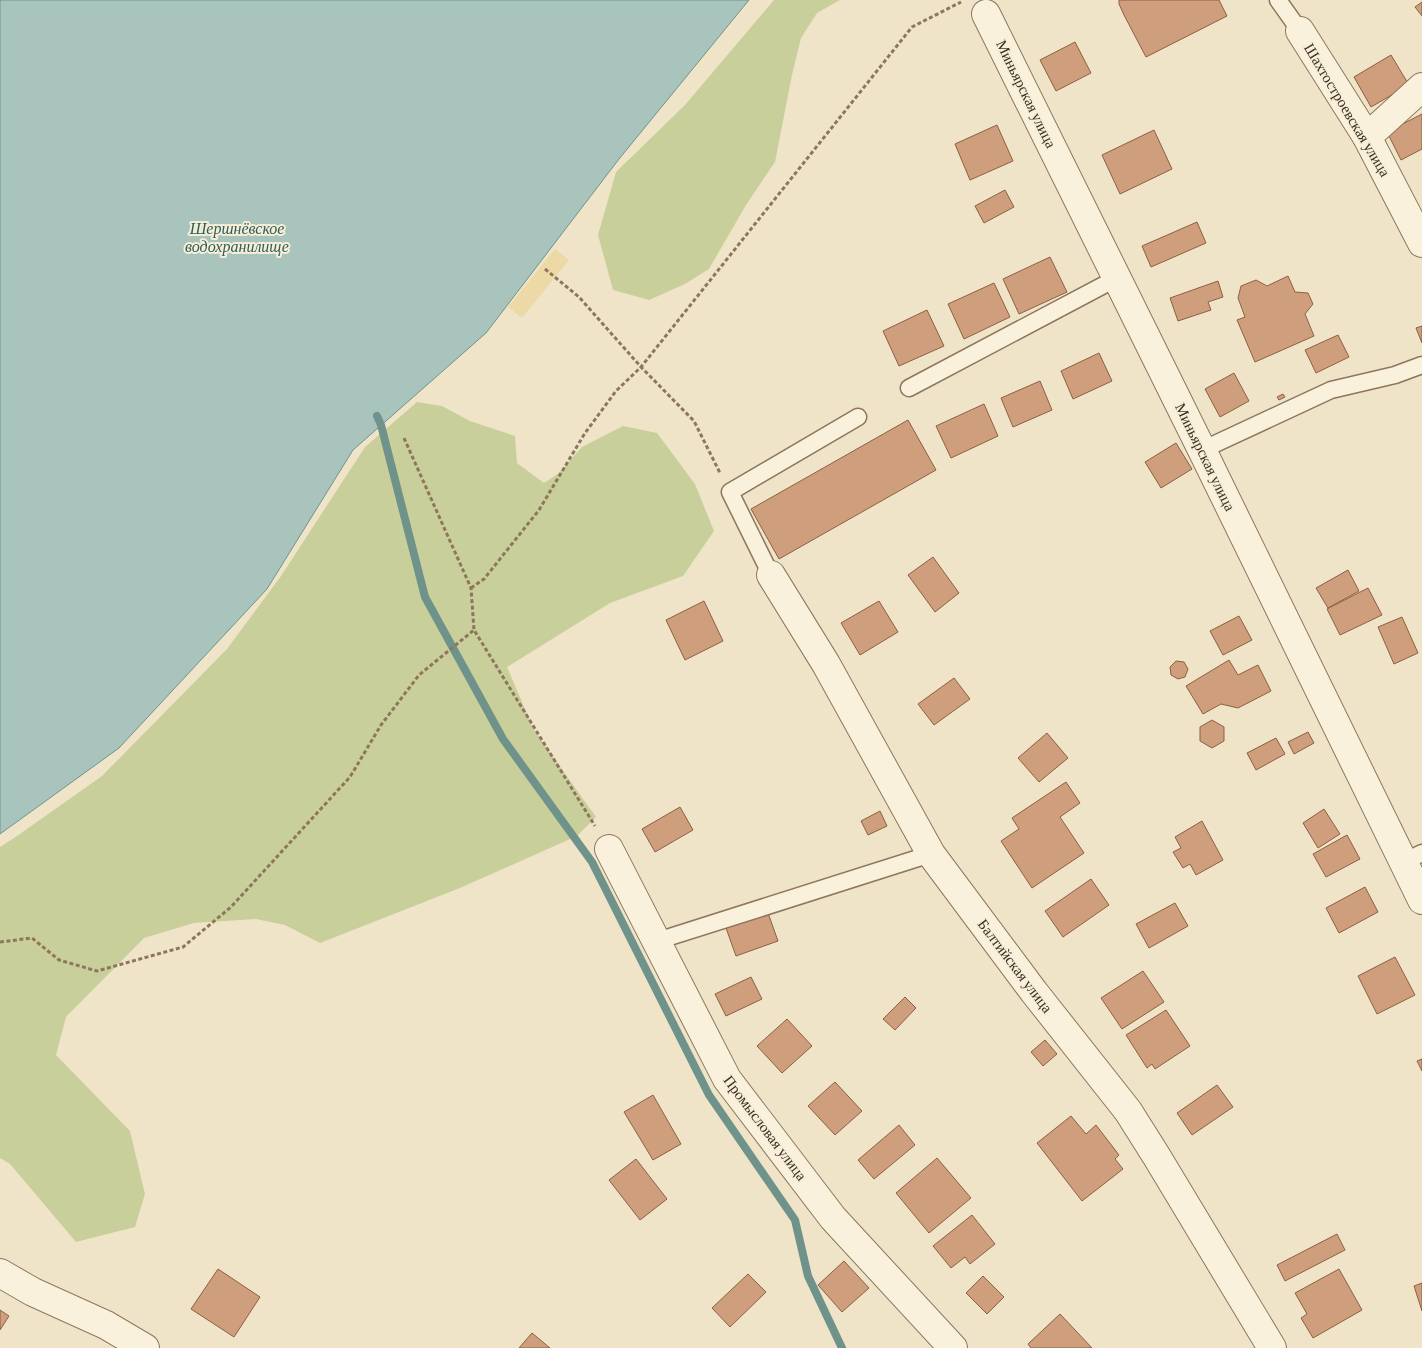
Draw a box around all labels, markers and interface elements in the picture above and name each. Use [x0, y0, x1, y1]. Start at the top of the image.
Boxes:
street label: Миньярская улица [993, 38, 1059, 151]
street label: Шахтостроевская улица [1301, 41, 1393, 180]
water label: Шершнёвское водохранилище [185, 220, 289, 256]
street label: Миньярская улица [1172, 401, 1238, 514]
street label: Балтийская улица [975, 916, 1055, 1016]
street label: Промысловая улица [720, 1072, 810, 1184]

